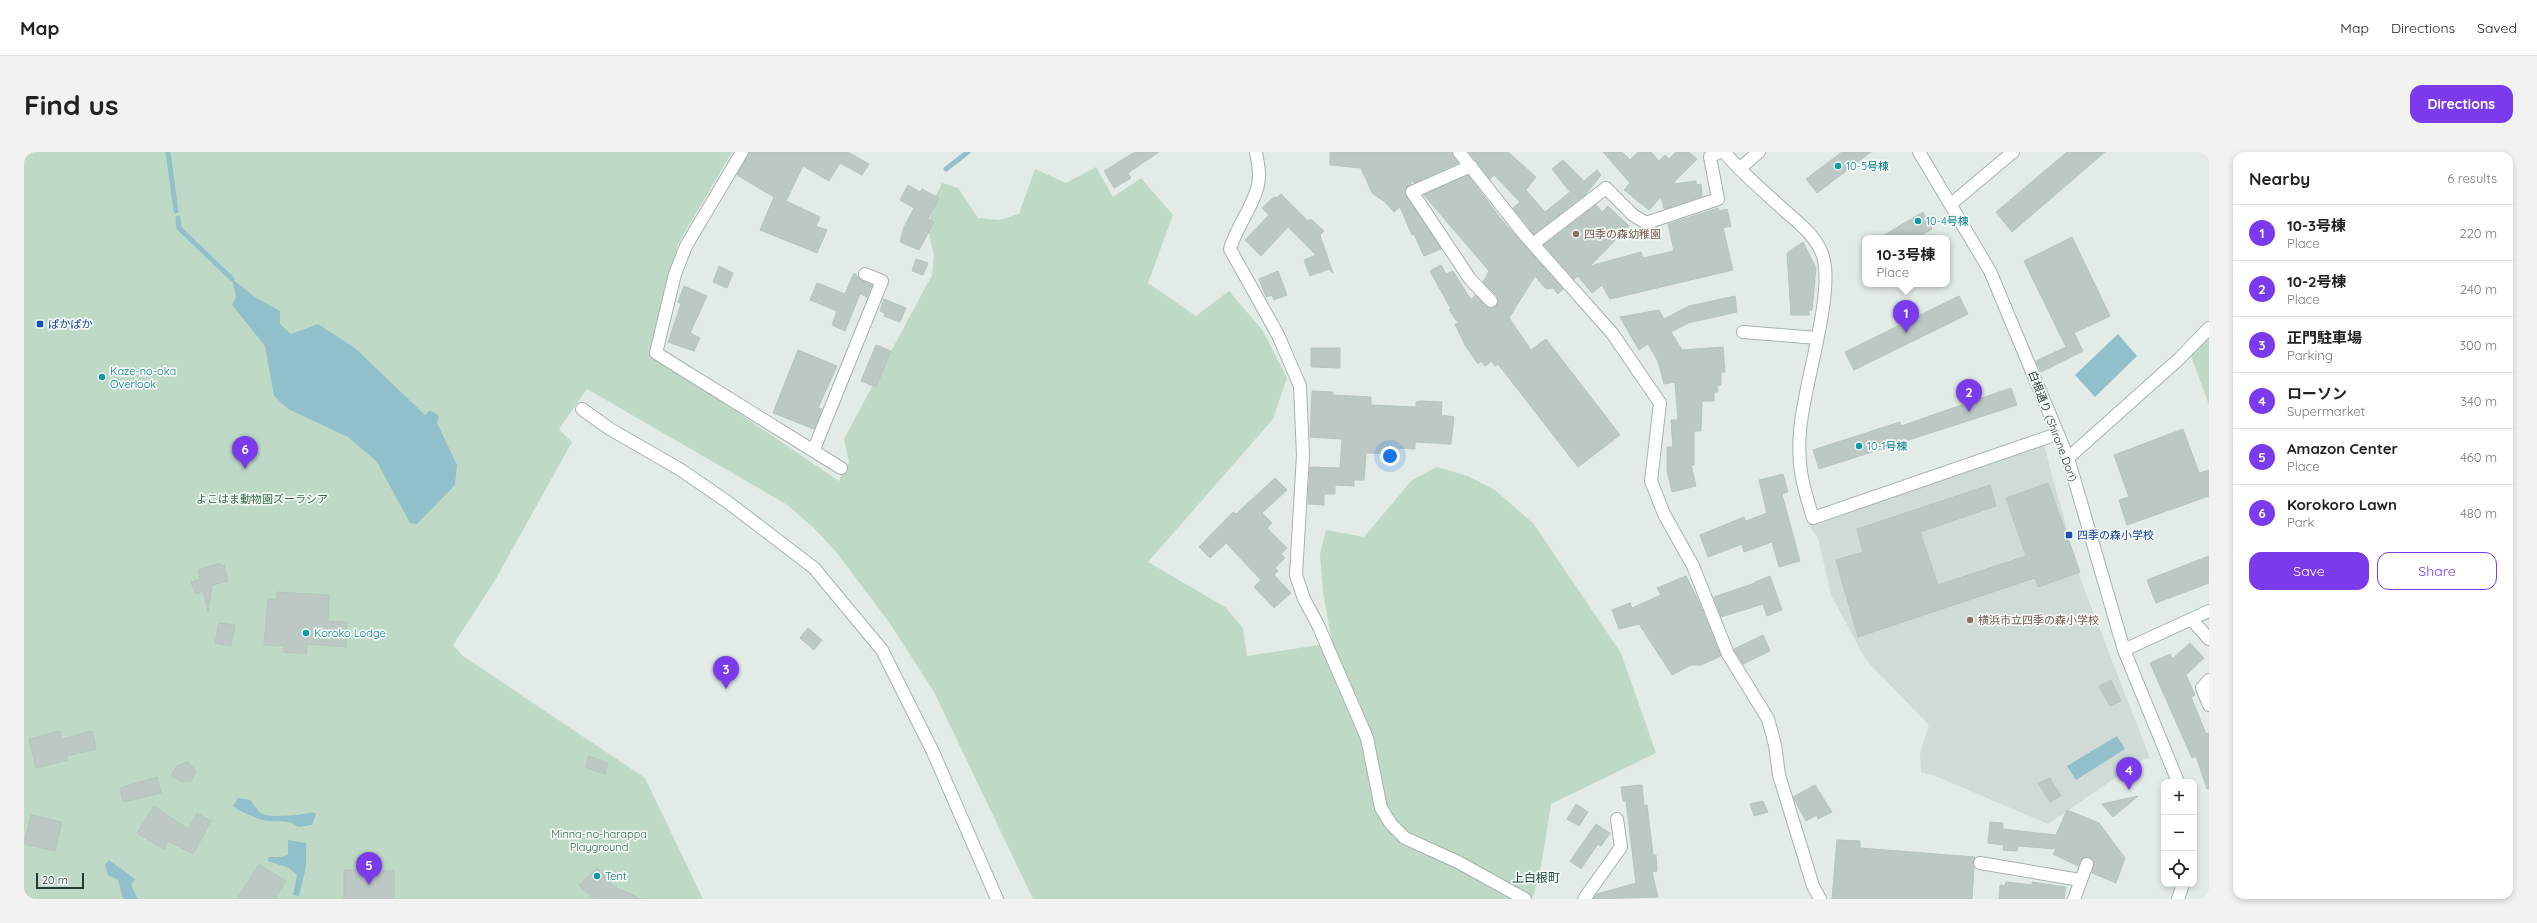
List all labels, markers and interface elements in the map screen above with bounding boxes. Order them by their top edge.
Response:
text: Map [20,16,59,40]
text: Map [2340,19,2369,37]
text: Directions [2391,19,2455,37]
text: Saved [2477,19,2517,37]
button: Directions [2410,85,2513,123]
text: Find us [24,87,118,122]
place label: 10-5号棟 [1846,159,1889,173]
marker: 10-5号棟 [1833,161,1843,171]
text: Nearby [2249,168,2310,189]
text: 6 results [2447,170,2497,186]
place label: 10-4号棟 [1926,214,1969,228]
marker: 10-4号棟 [1913,216,1923,226]
text: 10-3号棟 [2287,216,2346,235]
text: 1 [2259,225,2265,241]
text: 220 m [2459,225,2497,241]
place label: 四季の森幼稚園 [1584,227,1661,241]
marker: 四季の森幼稚園 [1571,229,1581,239]
popup [1862,235,1950,287]
text: Place [2287,235,2320,251]
text: 10-3号棟 [1876,245,1936,264]
text: Place [1876,264,1909,280]
text: 10-2号棟 [2287,272,2347,291]
text: 2 [2258,281,2266,297]
text: 240 m [2460,281,2497,297]
text: Place [2287,291,2320,307]
pin: 1 [1893,300,1919,333]
place label: ぱかぱか [48,317,92,331]
marker: ぱかぱか [35,319,45,329]
text: 正門駐車場 [2287,328,2362,347]
text: 3 [2259,337,2265,353]
text: 300 m [2459,337,2497,353]
text: Parking [2287,347,2333,363]
place label: Kaze-no-oka Overlook [110,364,176,391]
street label: 白根通り (Shirane Dori) [2025,369,2081,483]
marker: Kaze-no-oka Overlook [97,372,107,382]
pin: 2 [1956,379,1982,412]
text: ローソン [2287,384,2347,403]
text: 4 [2258,393,2266,409]
text: 340 m [2460,393,2497,409]
text: Supermarket [2287,403,2365,419]
pin: 6 [232,436,258,469]
place label: 10-1号棟 [1867,439,1907,453]
text: Amazon Center [2287,439,2398,458]
marker: 10-1号棟 [1854,441,1864,451]
your location [1380,446,1400,466]
text: 5 [2258,449,2266,465]
text: 460 m [2460,449,2497,465]
text: Place [2287,458,2320,474]
park label: よこはま動物園ズーラシア [196,492,328,506]
text: Korokoro Lawn [2287,495,2397,514]
text: 6 [2258,505,2266,521]
text: 480 m [2460,505,2497,521]
text: Park [2287,514,2315,530]
place label: 四季の森小学校 [2077,528,2154,542]
marker: 四季の森小学校 [2064,530,2074,540]
button: Save [2249,552,2369,590]
button: Share [2377,552,2497,590]
place label: 横浜市立四季の森小学校 [1978,613,2099,627]
marker: 横浜市立四季の森小学校 [1965,615,1975,625]
place label: Koroko Lodge [314,626,386,640]
marker: Koroko Lodge [301,628,311,638]
pin: 3 [713,656,739,689]
pin: 4 [2116,757,2142,790]
map controls [2161,779,2197,887]
button: + [2161,779,2197,815]
button: − [2161,815,2197,851]
park label: Minna-no-harappa Playground [551,827,647,854]
button: locate [2161,851,2197,887]
pin: 5 [356,852,382,885]
place label: Tent [605,869,627,883]
district label: 上白根町 [1512,870,1560,885]
scale bar [36,871,84,890]
marker: Tent [592,871,602,881]
text: 20 m [42,873,68,887]

